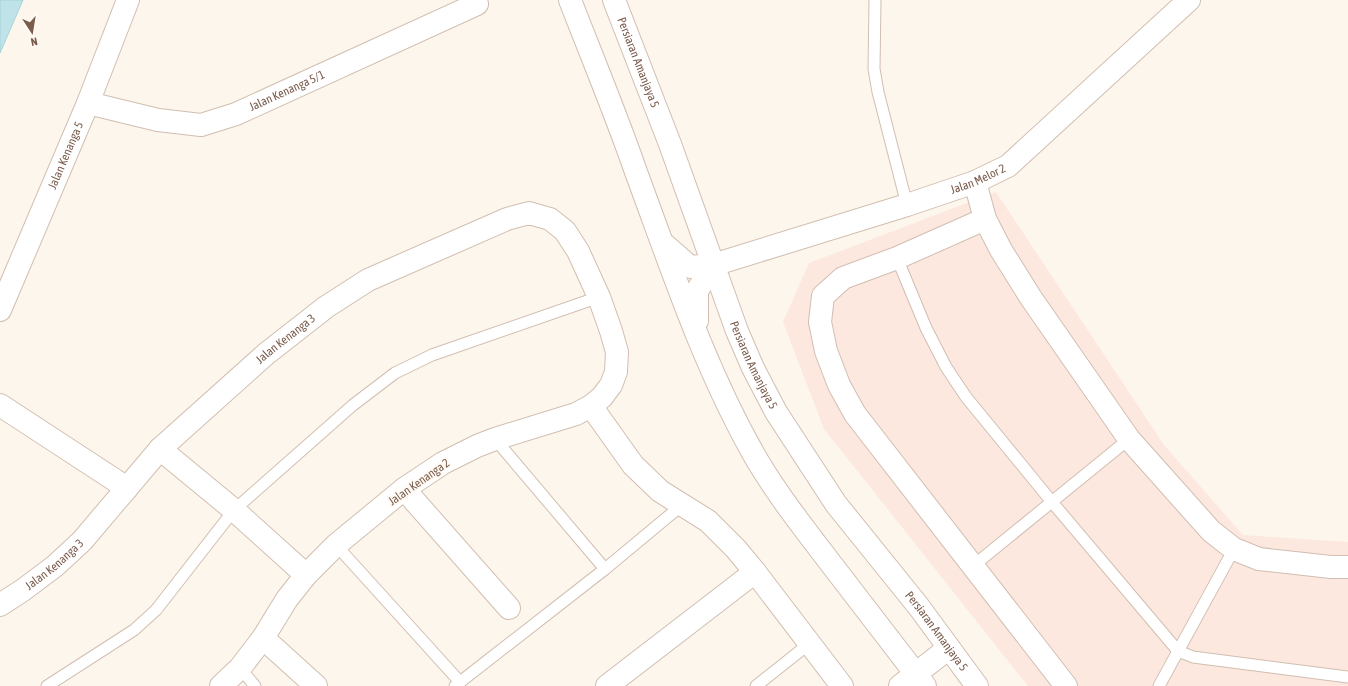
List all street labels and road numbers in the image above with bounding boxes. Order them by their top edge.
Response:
street label: Persiaran Amanjaya 5 [614,15,662,110]
street label: Jalan Kenanga 5/1 [247,67,327,114]
street label: Jalan Kenanga 5 [45,120,86,191]
street label: Jalan Melor 2 [948,161,1008,197]
street label: Jalan Kenanga 3 [253,311,318,367]
street label: Persiaran Amanjaya 5 [727,319,780,412]
street label: Jalan Kenanga 2 [386,456,452,508]
street label: Jalan Kenanga 3 [22,536,87,593]
street label: Persiaran Amanjaya 5 [902,588,971,674]

